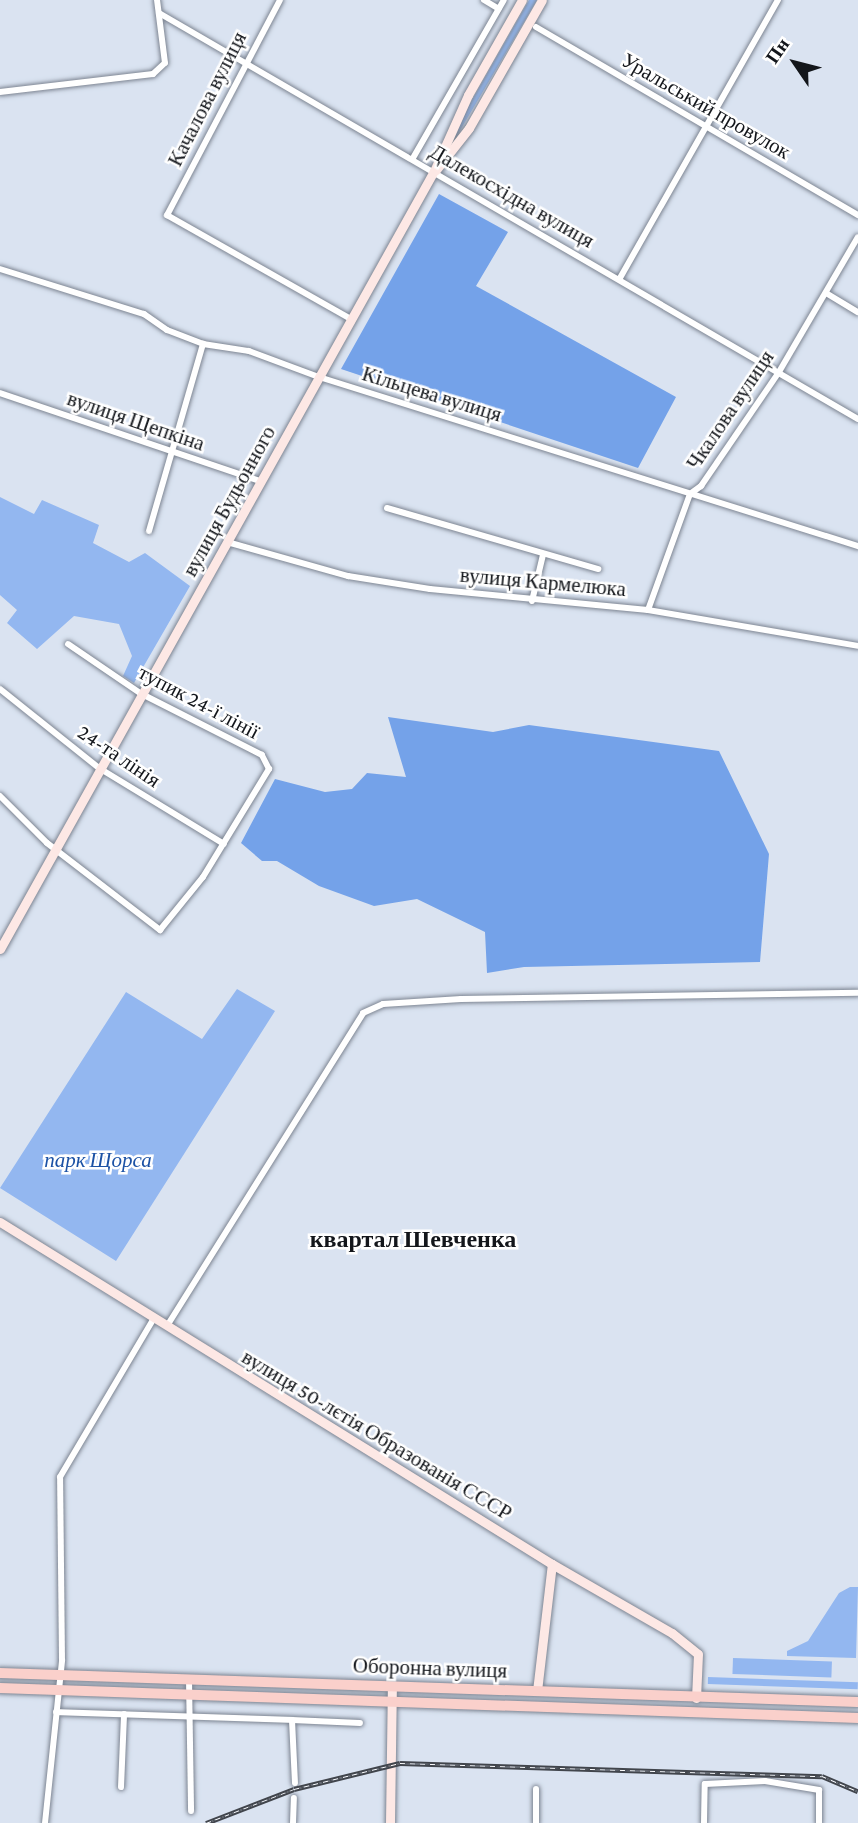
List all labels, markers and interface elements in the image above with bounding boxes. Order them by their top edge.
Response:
street label: Качалова вулиця [162,28,252,170]
north arrow [760,28,830,98]
text: Пн [761,34,793,67]
street label: Уральський провулок [617,47,795,165]
street label: Далекосхідна вулиця [425,139,599,253]
street label: Чкалова вулиця [681,346,779,474]
street label: Кільцева вулиця [359,361,505,427]
street label: вулиця Щепкіна [64,386,208,456]
street label: вулиця Будьонного [177,421,281,581]
street label: вулиця Кармелюка [459,562,627,602]
street label: тупик 24-ї лінії [134,660,264,744]
street label: 24-та лінія [73,719,165,793]
park label: парк Щорса [44,1147,152,1173]
district label: квартал Шевченка [310,1225,516,1253]
street label: вулиця 50-лєтія Образованія СССР [237,1344,517,1526]
street label: Оборонна вулиця [352,1653,508,1683]

